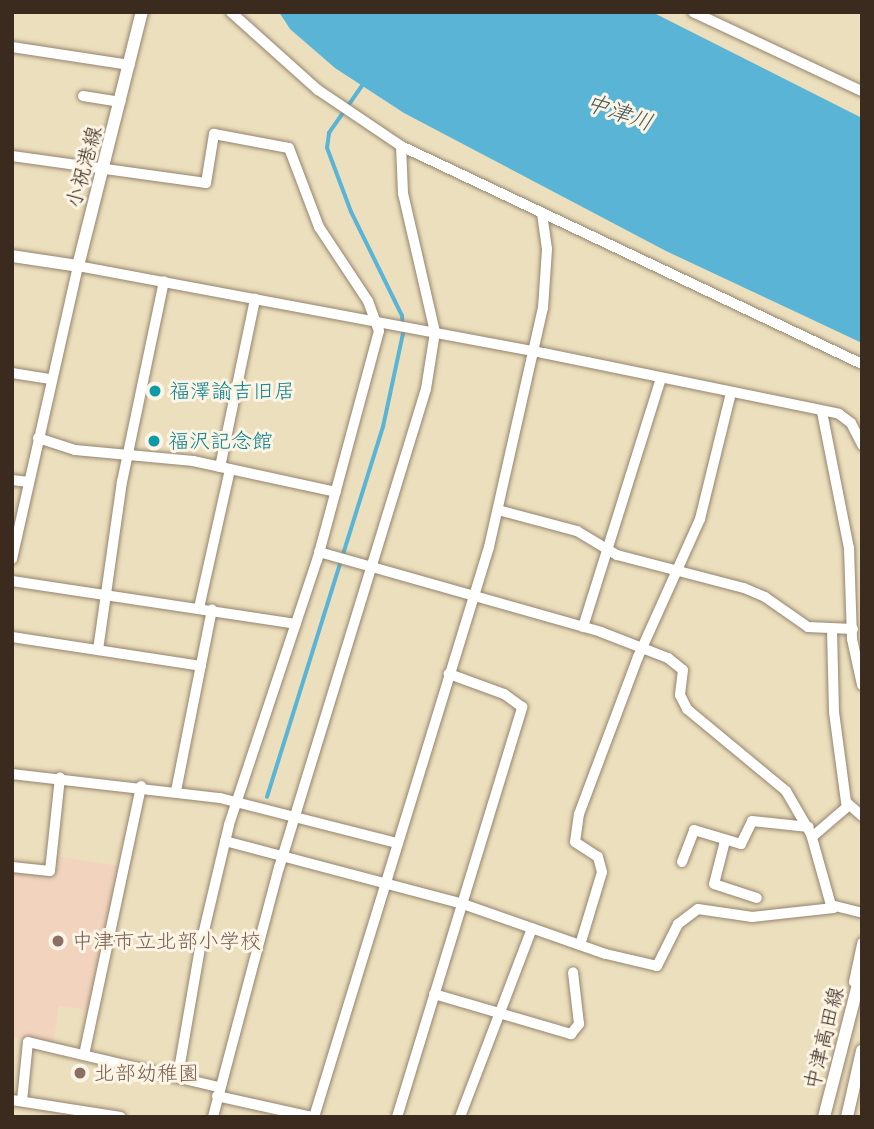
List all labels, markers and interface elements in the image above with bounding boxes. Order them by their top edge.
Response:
water label: 中津川 [582,89,656,137]
street label: 小祝港線 [61,123,107,211]
place label: 福澤諭吉旧居 [169,378,295,404]
marker: 福澤諭吉旧居 [147,383,163,399]
place label: 福沢記念館 [168,428,273,454]
marker: 福沢記念館 [146,433,162,449]
place label: 中津市立北部小学校 [72,928,261,954]
marker: 中津市立北部小学校 [50,933,66,949]
street label: 中津高田線 [799,984,849,1092]
place label: 北部幼稚園 [94,1060,199,1086]
marker: 北部幼稚園 [72,1065,88,1081]

